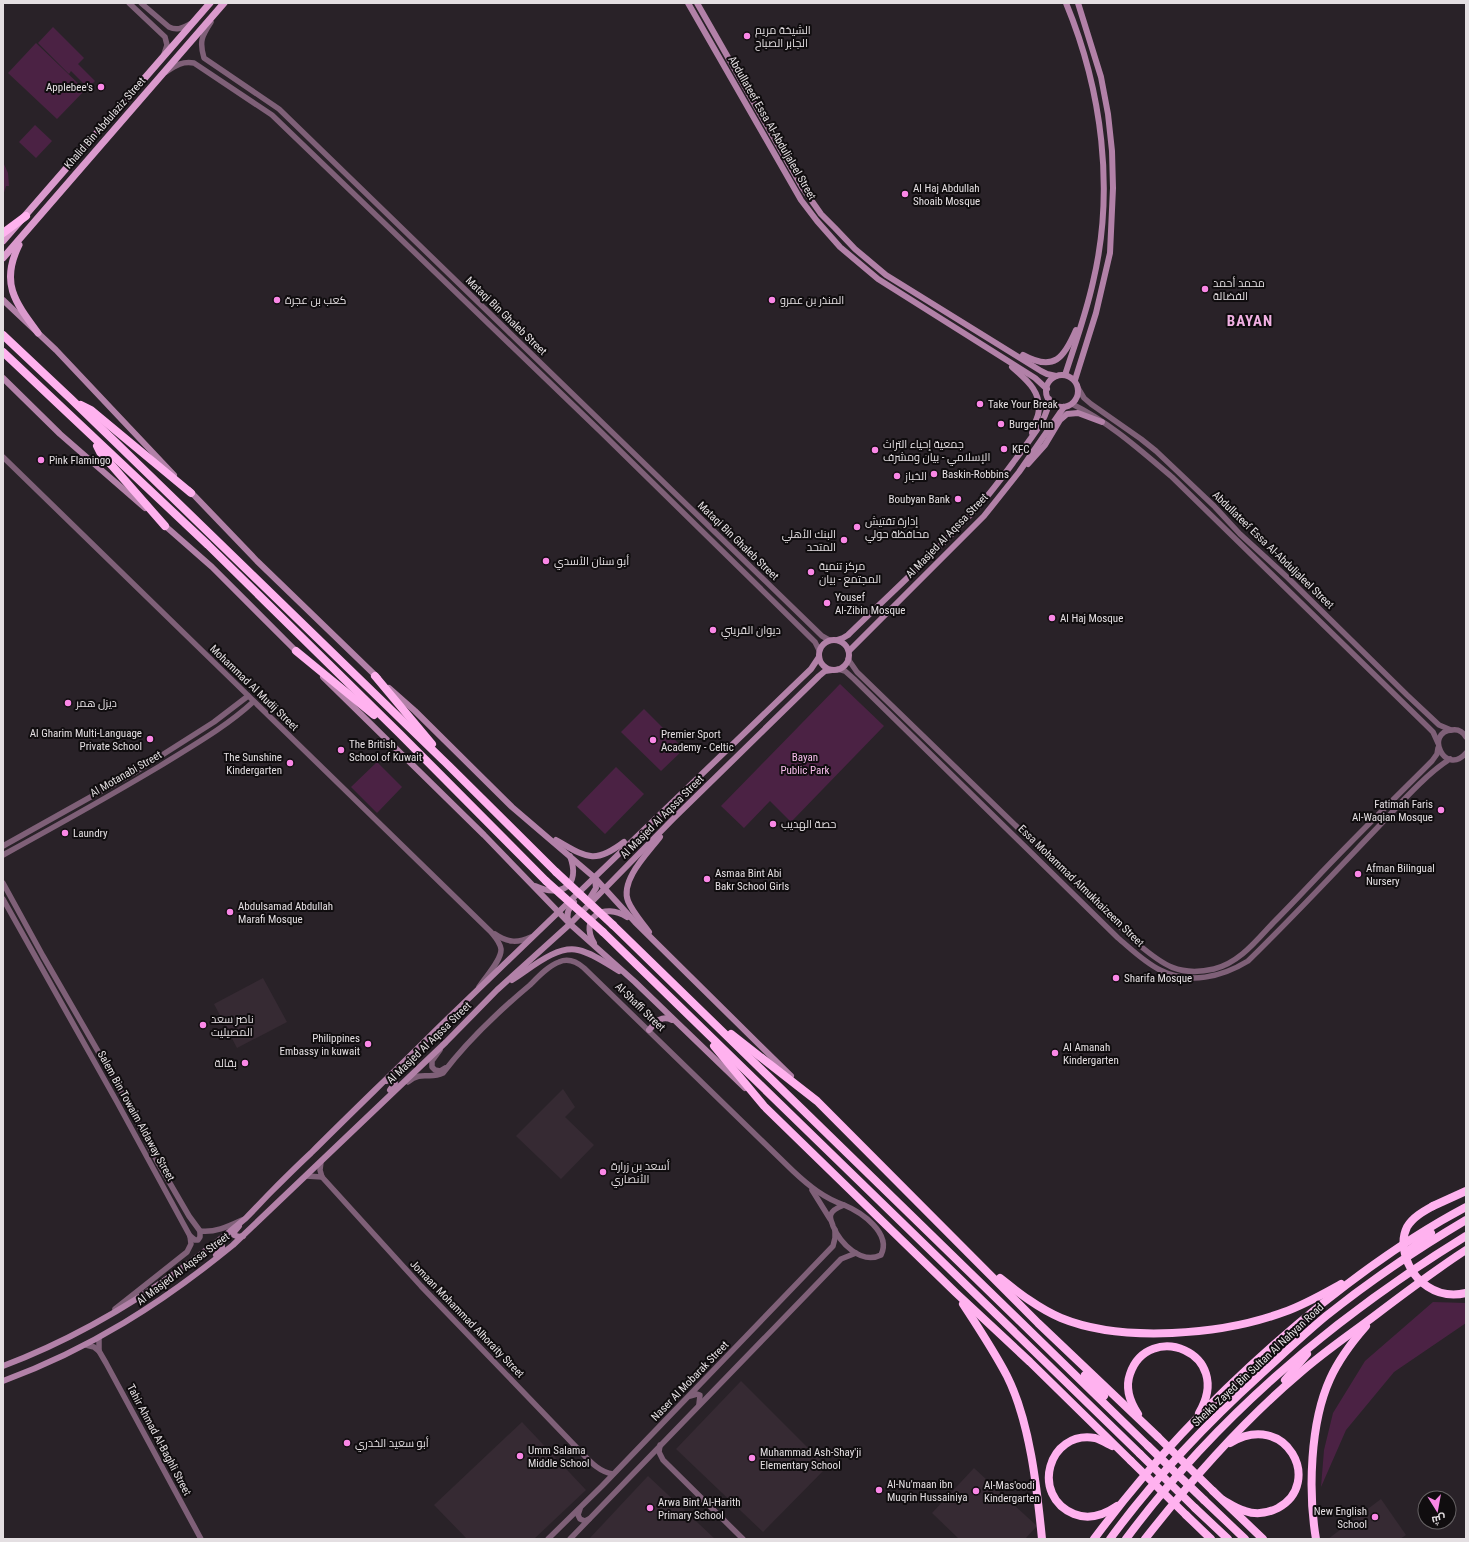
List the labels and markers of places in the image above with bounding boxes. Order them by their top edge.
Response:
place label: الشيخة مريم الجابر الصباح [755,24,811,51]
marker: الشيخة مريم الجابر الصباح [742,31,752,41]
place label: Applebee's [46,81,93,94]
marker: Applebee's [96,82,106,92]
place label: Al Haj Abdullah Shoaib Mosque [913,182,980,208]
marker: Al Haj Abdullah Shoaib Mosque [900,189,910,199]
place label: محمد أحمد الفضالة [1213,276,1265,303]
marker: محمد أحمد الفضالة [1200,284,1210,294]
place label: كعب بن عجرة [285,294,347,307]
place label: المنذر بن عمرو [780,294,844,307]
marker: كعب بن عجرة [272,295,282,305]
marker: المنذر بن عمرو [767,295,777,305]
place label: Take Your Break [988,398,1058,411]
marker: Take Your Break [975,399,985,409]
place label: Burger Inn [1009,418,1053,431]
marker: Burger Inn [996,419,1006,429]
place label: جمعية إحياء التراث الإسلامي - بيان ومشرف [883,438,990,466]
place label: KFC [1012,443,1030,456]
marker: KFC [999,444,1009,454]
marker: جمعية إحياء التراث الإسلامي - بيان ومشرف [870,445,880,455]
place label: Pink Flamingo [49,454,111,467]
marker: Pink Flamingo [36,455,46,465]
place label: Baskin-Robbins [942,468,1009,481]
marker: Baskin-Robbins [929,469,939,479]
place label: الخباز [904,470,927,483]
marker: الخباز [892,471,902,481]
place label: Boubyan Bank [889,493,950,506]
marker: Boubyan Bank [953,494,963,504]
place label: إدارة تفتيش محافظة حولي [865,515,929,543]
marker: إدارة تفتيش محافظة حولي [852,522,862,532]
place label: البنك الأهلي المتحد [782,528,836,554]
marker: البنك الأهلي المتحد [839,535,849,545]
place label: أبو سنان الأسدي [554,554,629,570]
marker: أبو سنان الأسدي [541,556,551,566]
place label: مركز تنمية المجتمع - بيان [819,560,881,587]
marker: مركز تنمية المجتمع - بيان [806,567,816,577]
place label: Yousef Al-Zibin Mosque [835,591,906,617]
marker: Yousef Al-Zibin Mosque [822,598,832,608]
place label: Al Haj Mosque [1060,612,1123,625]
marker: Al Haj Mosque [1047,613,1057,623]
place label: ديوان القريني [721,624,781,639]
marker: ديوان القريني [708,625,718,635]
place label: ديزل همر [75,697,117,710]
marker: ديزل همر [63,698,73,708]
place label: Al Gharim Multi-Language Private School [30,727,142,753]
place label: Premier Sport Academy - Celtic [661,728,734,754]
marker: Al Gharim Multi-Language Private School [145,734,155,744]
marker: Premier Sport Academy - Celtic [648,735,658,745]
place label: The British School of Kuwait [349,738,422,764]
marker: The British School of Kuwait [336,745,346,755]
place label: The Sunshine Kindergarten [224,751,282,777]
marker: The Sunshine Kindergarten [285,758,295,768]
place label: Fatimah Faris Al-Waqian Mosque [1352,798,1433,824]
marker: Fatimah Faris Al-Waqian Mosque [1436,805,1446,815]
place label: حصة الهديب [781,818,836,831]
marker: حصة الهديب [768,819,778,829]
place label: Laundry [73,827,108,840]
marker: Laundry [60,828,70,838]
place label: Afman Bilingual Nursery [1366,862,1435,888]
place label: Asmaa Bint Abi Bakr School Girls [715,867,789,893]
marker: Afman Bilingual Nursery [1353,869,1363,879]
marker: Asmaa Bint Abi Bakr School Girls [702,874,712,884]
place label: Abdulsamad Abdullah Marafi Mosque [238,900,333,926]
marker: Abdulsamad Abdullah Marafi Mosque [225,907,235,917]
place label: Sharifa Mosque [1124,972,1192,985]
marker: Sharifa Mosque [1111,973,1121,983]
place label: ناصر سعد المصيليت [211,1013,254,1039]
marker: ناصر سعد المصيليت [198,1020,208,1030]
place label: Philippines Embassy in kuwait [280,1032,360,1058]
marker: Philippines Embassy in kuwait [363,1039,373,1049]
place label: Al Amanah Kindergarten [1063,1041,1119,1067]
marker: Al Amanah Kindergarten [1050,1048,1060,1058]
place label: بقالة [214,1057,237,1070]
marker: بقالة [240,1058,250,1068]
place label: أسعد بن زرارة الأنصاري [611,1159,670,1188]
marker: أسعد بن زرارة الأنصاري [598,1167,608,1177]
place label: أبو سعيد الخدري [355,1436,429,1452]
marker: أبو سعيد الخدري [342,1438,352,1448]
place label: Umm Salama Middle School [528,1444,590,1470]
place label: Muhammad Ash-Shay'ji Elementary School [760,1446,861,1472]
marker: Umm Salama Middle School [515,1451,525,1461]
marker: Muhammad Ash-Shay'ji Elementary School [747,1453,757,1463]
place label: Al-Nu'maan ibn Muqrin Hussainiya [887,1478,967,1504]
place label: Al-Mas'oodi Kindergarten [984,1479,1040,1505]
marker: Al-Nu'maan ibn Muqrin Hussainiya [874,1485,884,1495]
marker: Al-Mas'oodi Kindergarten [971,1486,981,1496]
place label: Arwa Bint Al-Harith Primary School [658,1496,741,1522]
marker: Arwa Bint Al-Harith Primary School [645,1503,655,1513]
place label: New English School [1314,1505,1367,1531]
marker: New English School [1370,1512,1380,1522]

